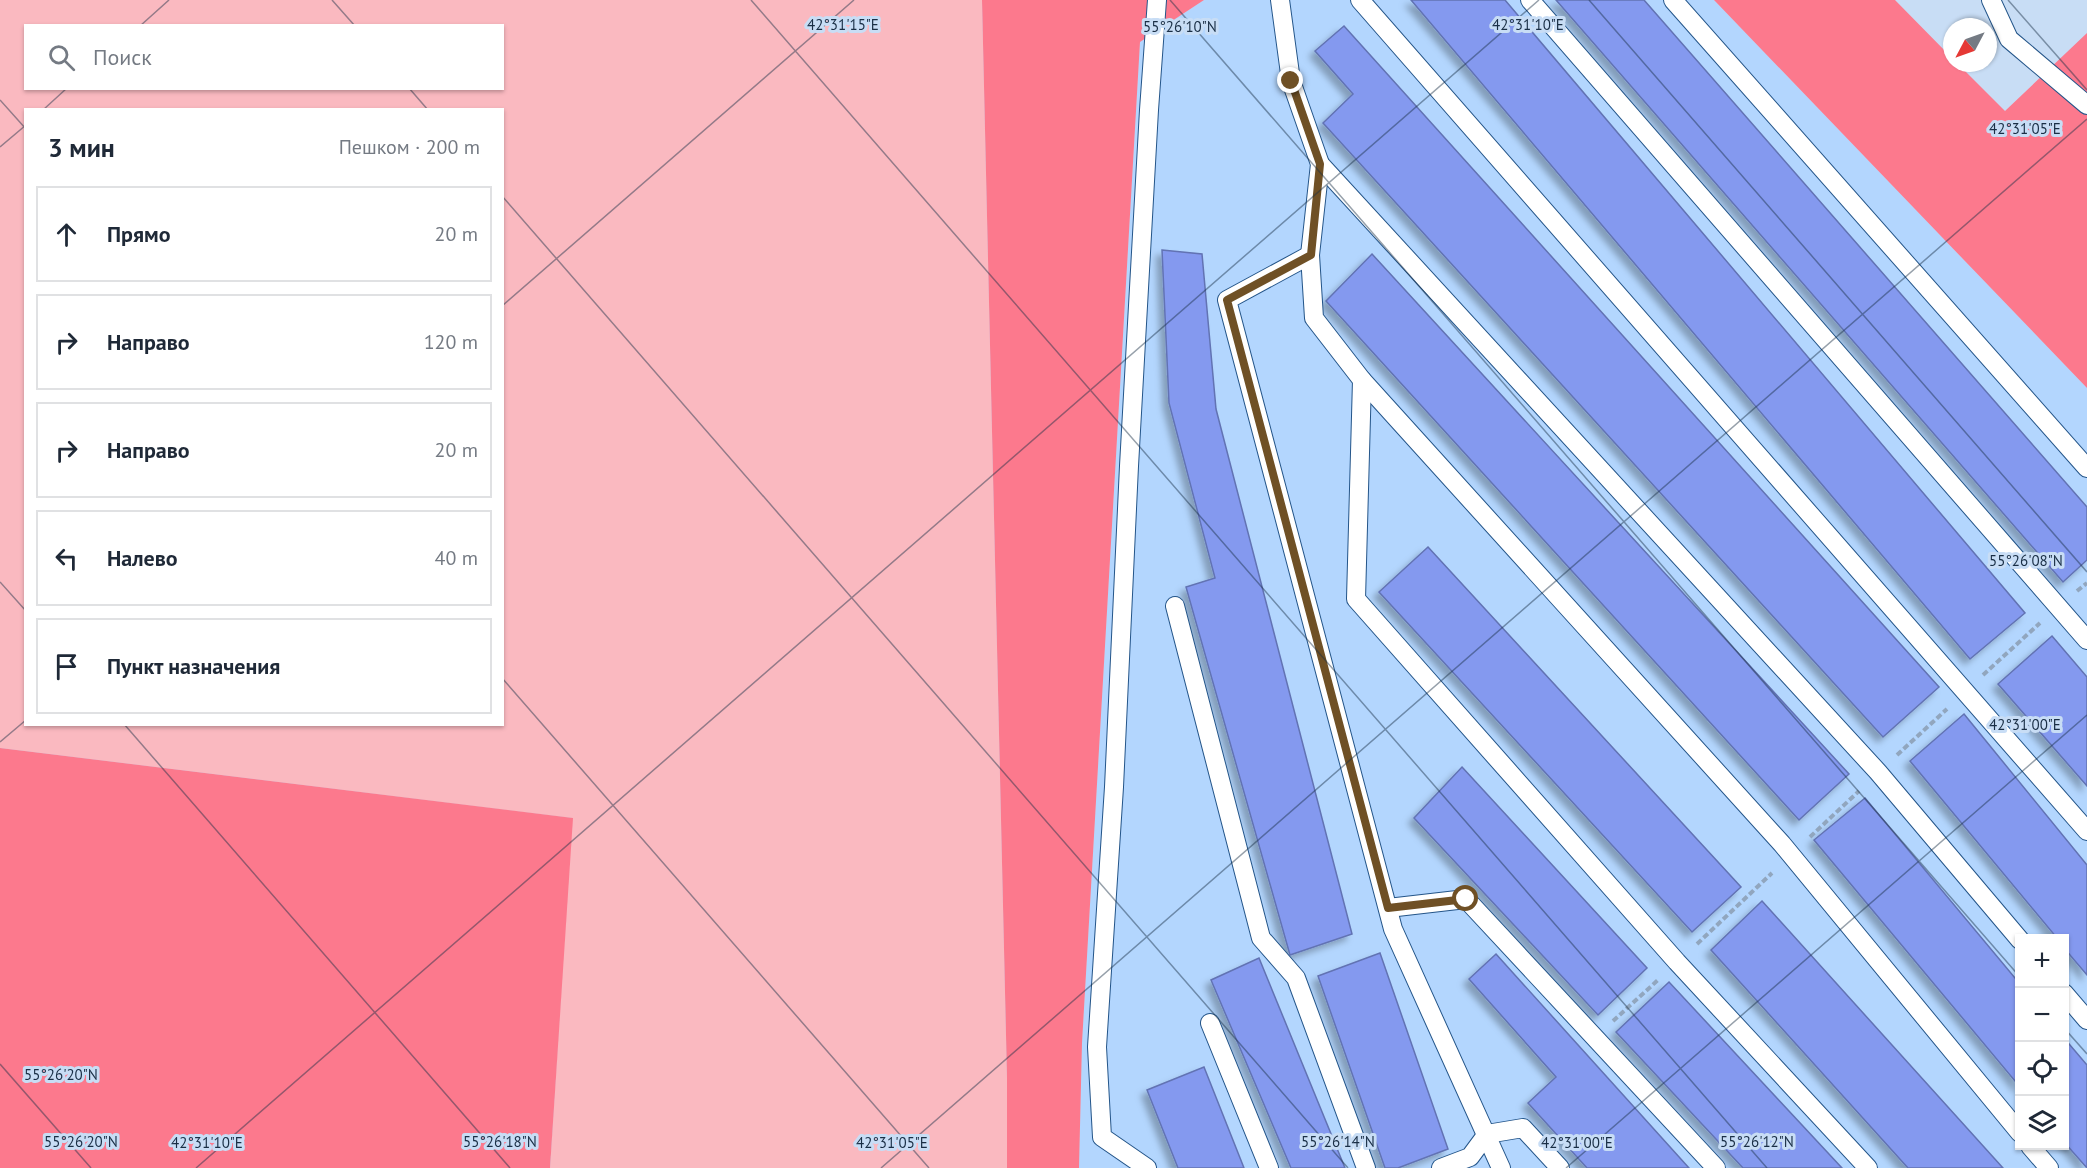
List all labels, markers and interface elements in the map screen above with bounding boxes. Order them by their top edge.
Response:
text: 42°31'15"E [807,15,879,34]
text: 42°31'10"E [1492,15,1564,34]
text: 55°26'10"N [1143,17,1217,36]
north arrow [1943,18,1997,72]
search box [24,24,504,90]
icon: search [45,41,78,74]
text: Поиск [93,43,152,71]
route end [1277,67,1303,93]
text: 42°31'05"E [1989,119,2061,138]
text: 3 мин [48,131,115,164]
text: Пешком · 200 m [339,134,480,160]
icon: ahead [50,218,83,251]
text: Прямо [107,220,170,248]
text: 20 m [435,221,478,247]
icon: right [50,326,83,359]
text: Направо [107,328,190,356]
text: 120 m [424,329,478,355]
icon: right [50,434,83,467]
text: Направо [107,436,190,464]
text: 20 m [435,437,478,463]
icon: left [50,542,83,575]
text: Налево [107,544,178,572]
text: 40 m [435,545,478,571]
text: 55°26'08"N [1989,551,2063,570]
icon: arrive [50,650,83,683]
text: Пункт назначения [107,652,280,680]
text: 42°31'00"E [1989,715,2061,734]
route start [1452,885,1478,911]
map controls [2015,934,2069,1150]
button: + [2015,934,2069,988]
button: − [2015,988,2069,1042]
button: locate [2015,1042,2069,1096]
text: 55°26'20"N [24,1065,98,1084]
button: layers [2015,1096,2069,1150]
text: 55°26'20"N [44,1132,118,1151]
text: 55°26'18"N [463,1132,537,1151]
text: 55°26'14"N [1301,1132,1375,1151]
text: 55°26'12"N [1720,1132,1794,1151]
text: 42°31'10"E [171,1133,243,1152]
text: 42°31'05"E [856,1133,928,1152]
text: 42°31'00"E [1541,1133,1613,1152]

